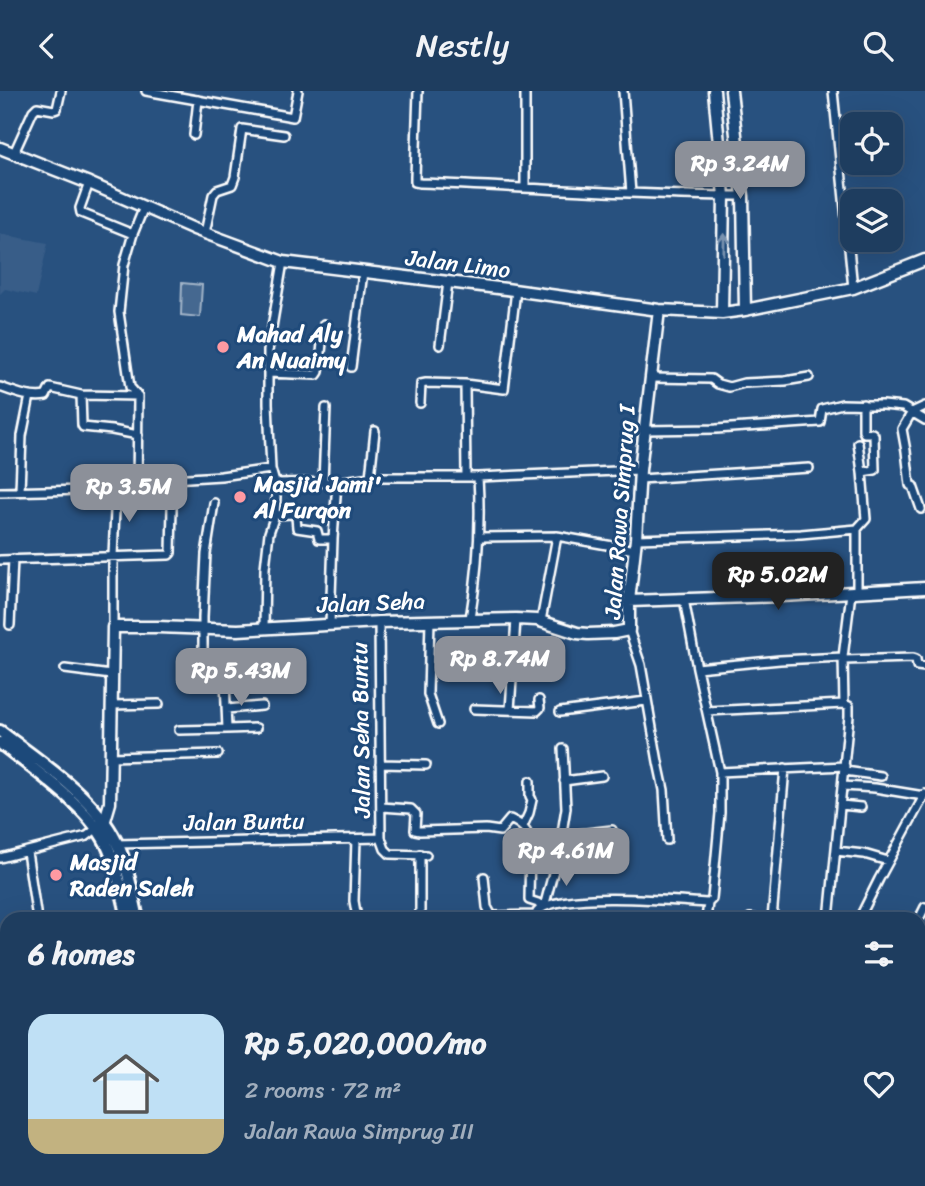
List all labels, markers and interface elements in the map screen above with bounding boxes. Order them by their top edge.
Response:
text: Nestly [416,17,509,74]
icon: back [28,27,66,65]
icon: search [859,27,897,65]
map controls [840,112,903,252]
button: locate [840,112,903,175]
pin: Rp 3.24M [668,141,812,201]
text: Rp 3.24M [691,143,789,184]
button: layers [840,189,903,252]
one-way arrow [717,233,730,256]
street label: Jalan Limo [402,237,513,291]
place label: Mahad Aly An Nuaimy [236,314,347,381]
marker: Mahad Aly An Nuaimy [215,339,231,355]
street label: Jalan Rawa Simprug I [592,402,648,621]
place label: Masjid Jami' Al Furqon [253,464,382,531]
pin: Rp 3.5M [64,465,194,524]
text: Rp 3.5M [86,466,172,507]
marker: Masjid Jami' Al Furqon [232,489,248,505]
pin: Rp 5.02M [706,553,850,612]
text: Rp 5.02M [728,554,828,595]
street label: Jalan Seha [315,581,426,625]
pin: Rp 8.74M [428,637,572,696]
text: Rp 8.74M [450,638,550,679]
street label: Jalan Seha Buntu [339,642,383,819]
pin: Rp 5.43M [169,649,313,708]
text: Rp 5.43M [192,650,290,691]
street label: Jalan Buntu [182,800,305,844]
pin: Rp 4.61M [494,829,638,888]
text: Rp 4.61M [518,830,614,871]
place label: Masjid Raden Saleh [69,842,194,909]
marker: Masjid Raden Saleh [48,867,64,883]
text: 6 homes [28,927,135,981]
icon: filters [860,935,898,973]
text: Rp 5,020,000/mo [245,1016,487,1070]
icon: home [84,1042,168,1126]
icon: heart [860,1065,898,1103]
text: 2 rooms · 72 m² [245,1070,401,1111]
text: Jalan Rawa Simprug III [245,1111,474,1152]

